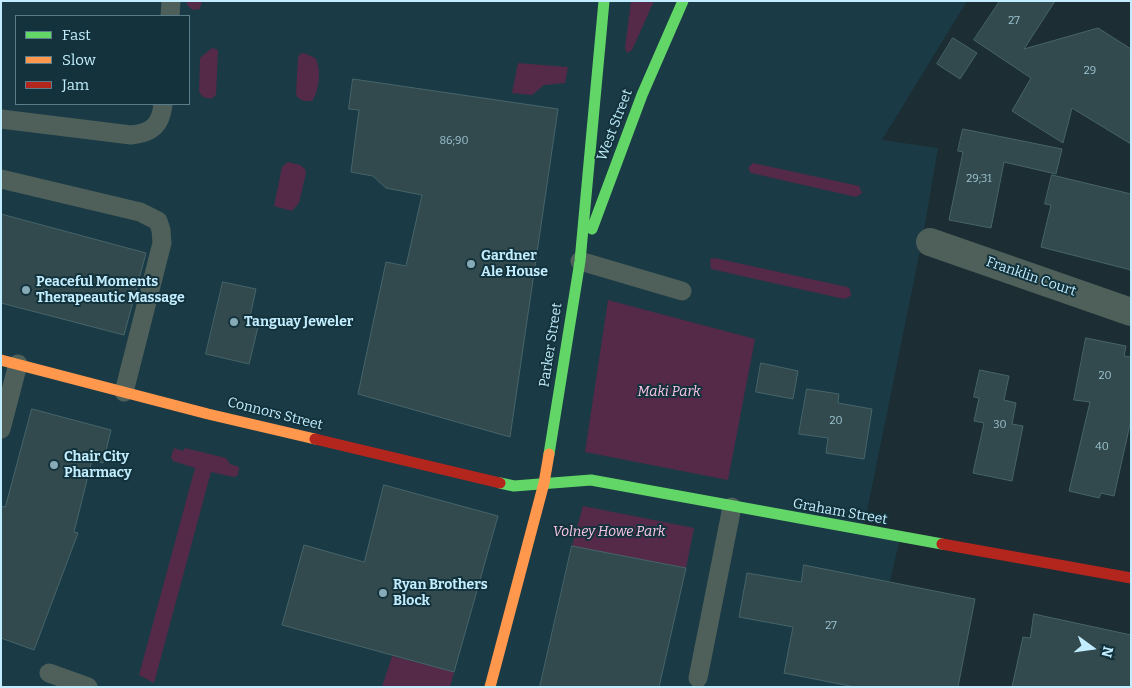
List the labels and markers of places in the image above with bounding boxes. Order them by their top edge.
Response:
place label: Gardner Ale House [481,248,548,280]
marker: Gardner Ale House [465,258,477,270]
place label: Peaceful Moments Therapeautic Massage [36,274,185,306]
marker: Peaceful Moments Therapeautic Massage [20,284,32,296]
place label: Tanguay Jeweler [244,314,353,330]
marker: Tanguay Jeweler [228,316,240,328]
place label: Chair City Pharmacy [64,449,132,482]
marker: Chair City Pharmacy [48,459,60,471]
place label: Ryan Brothers Block [393,577,488,610]
marker: Ryan Brothers Block [377,587,389,599]

